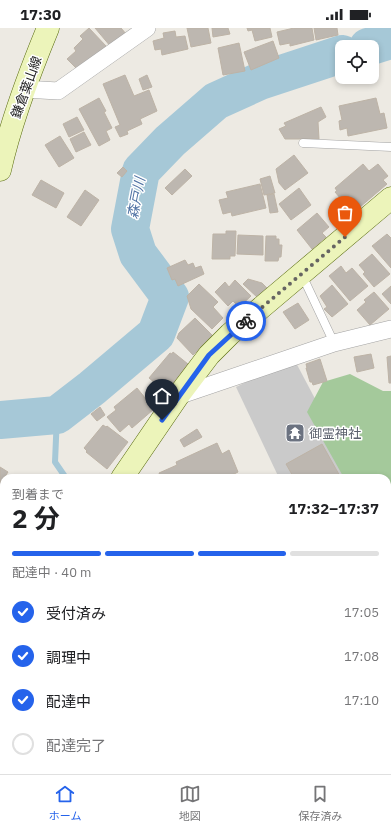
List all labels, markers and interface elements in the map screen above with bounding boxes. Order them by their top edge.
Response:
text: 17:30 [20,5,61,24]
map controls [335,40,379,84]
button: locate [335,40,379,84]
street label: 鎌倉葉山線 [7,54,46,121]
water label: 森戸川 [123,174,149,220]
pin [328,196,362,237]
icon: bag [334,202,356,224]
courier [226,301,266,341]
icon: bike [235,310,257,332]
pin [145,379,179,420]
icon: home [151,385,173,407]
temple icon: 御霊神社 [284,422,306,444]
place label: 御霊神社 [309,425,361,442]
text: 到着まで [12,486,64,503]
text: 17:32–17:37 [288,499,379,518]
text: 2 分 [12,501,60,535]
text: 配達中 · 40 m [12,564,91,581]
icon: check [12,601,34,623]
text: 受付済み [46,604,106,623]
text: 17:05 [344,604,379,621]
icon: check [12,645,34,667]
text: 調理中 [46,648,91,667]
text: 17:08 [344,648,379,665]
icon: check [12,689,34,711]
text: 配達中 [46,692,91,711]
text: 17:10 [344,692,379,709]
text: 配達完了 [46,736,106,755]
tab: ホーム [49,783,81,823]
tab: 地図 [179,783,201,823]
tab: 保存済み [298,783,342,823]

